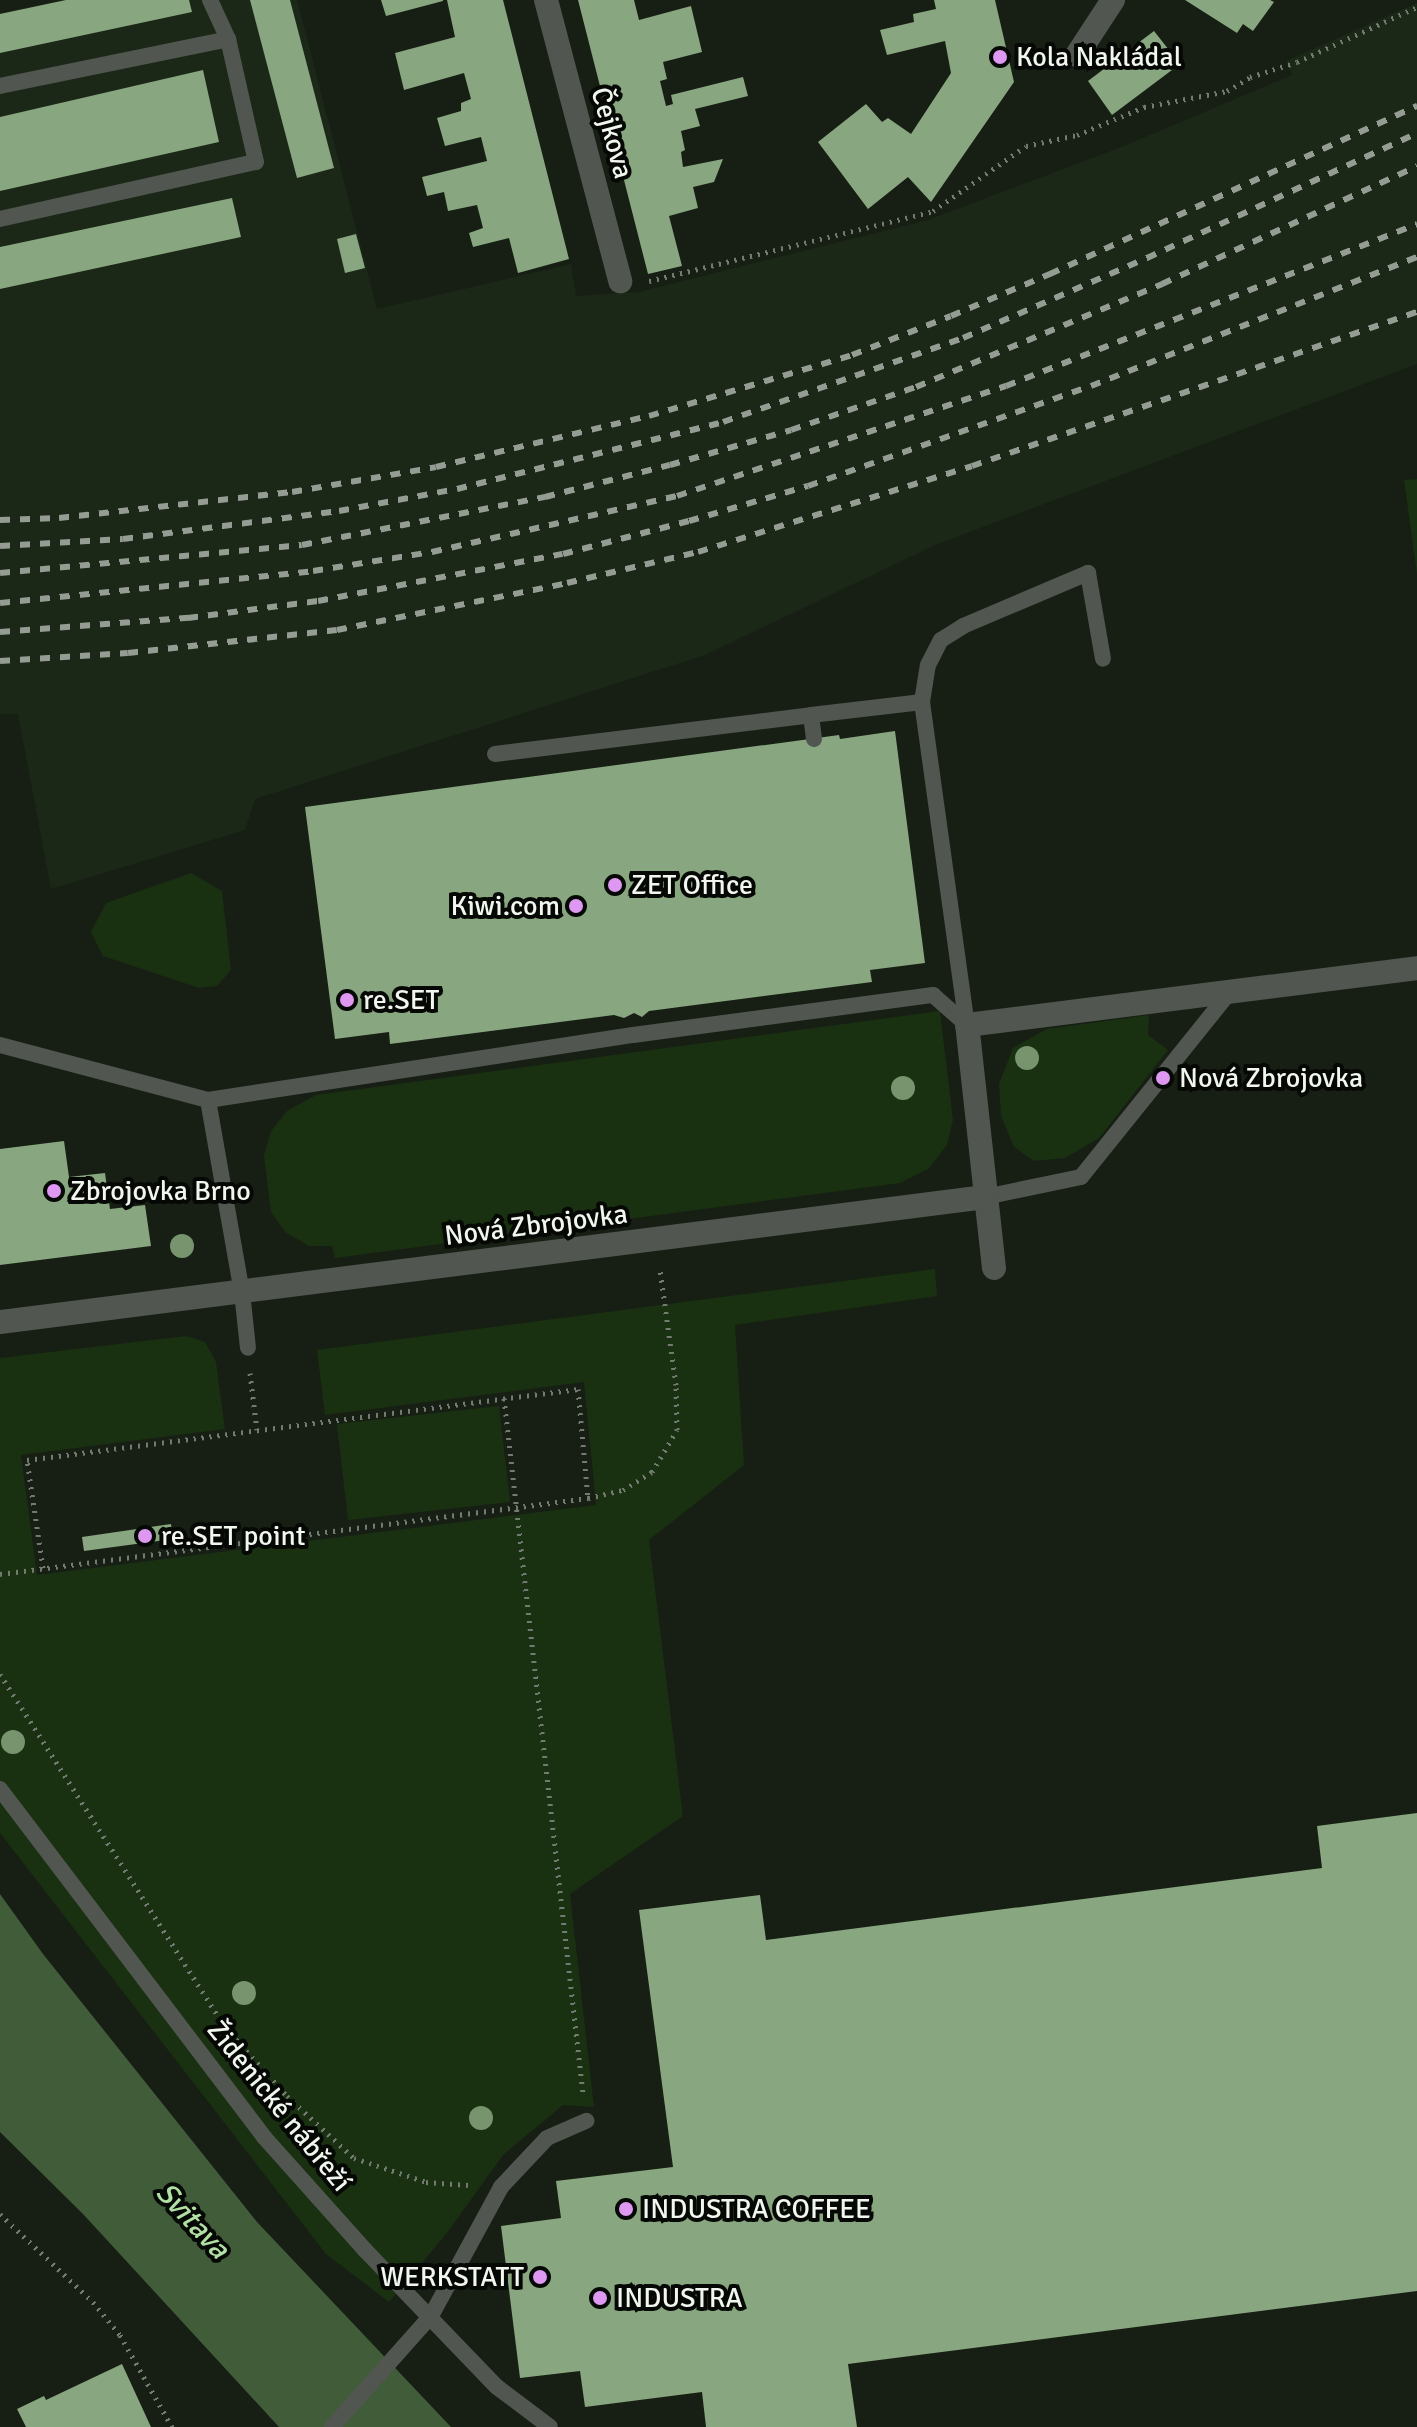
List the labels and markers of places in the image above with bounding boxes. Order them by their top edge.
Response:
place label: Kola Nakládal [1016,40,1182,74]
marker: Kola Nakládal [991,48,1009,66]
place label: ZET Office [631,868,753,902]
marker: ZET Office [606,876,624,894]
place label: Kiwi.com [451,889,560,923]
marker: Kiwi.com [567,897,585,915]
place label: re.SET [363,983,439,1017]
marker: re.SET [338,991,356,1009]
place label: Nová Zbrojovka [1179,1061,1363,1095]
marker: Nová Zbrojovka [1154,1069,1172,1087]
place label: Zbrojovka Brno [70,1174,251,1208]
marker: Zbrojovka Brno [45,1182,63,1200]
place label: re.SET point [161,1519,306,1553]
marker: re.SET point [136,1527,154,1545]
place label: INDUSTRA COFFEE [642,2192,871,2226]
marker: INDUSTRA COFFEE [617,2200,635,2218]
place label: WERKSTATT [380,2260,524,2294]
marker: WERKSTATT [531,2268,549,2286]
place label: INDUSTRA [616,2281,743,2315]
marker: INDUSTRA [591,2289,609,2307]

